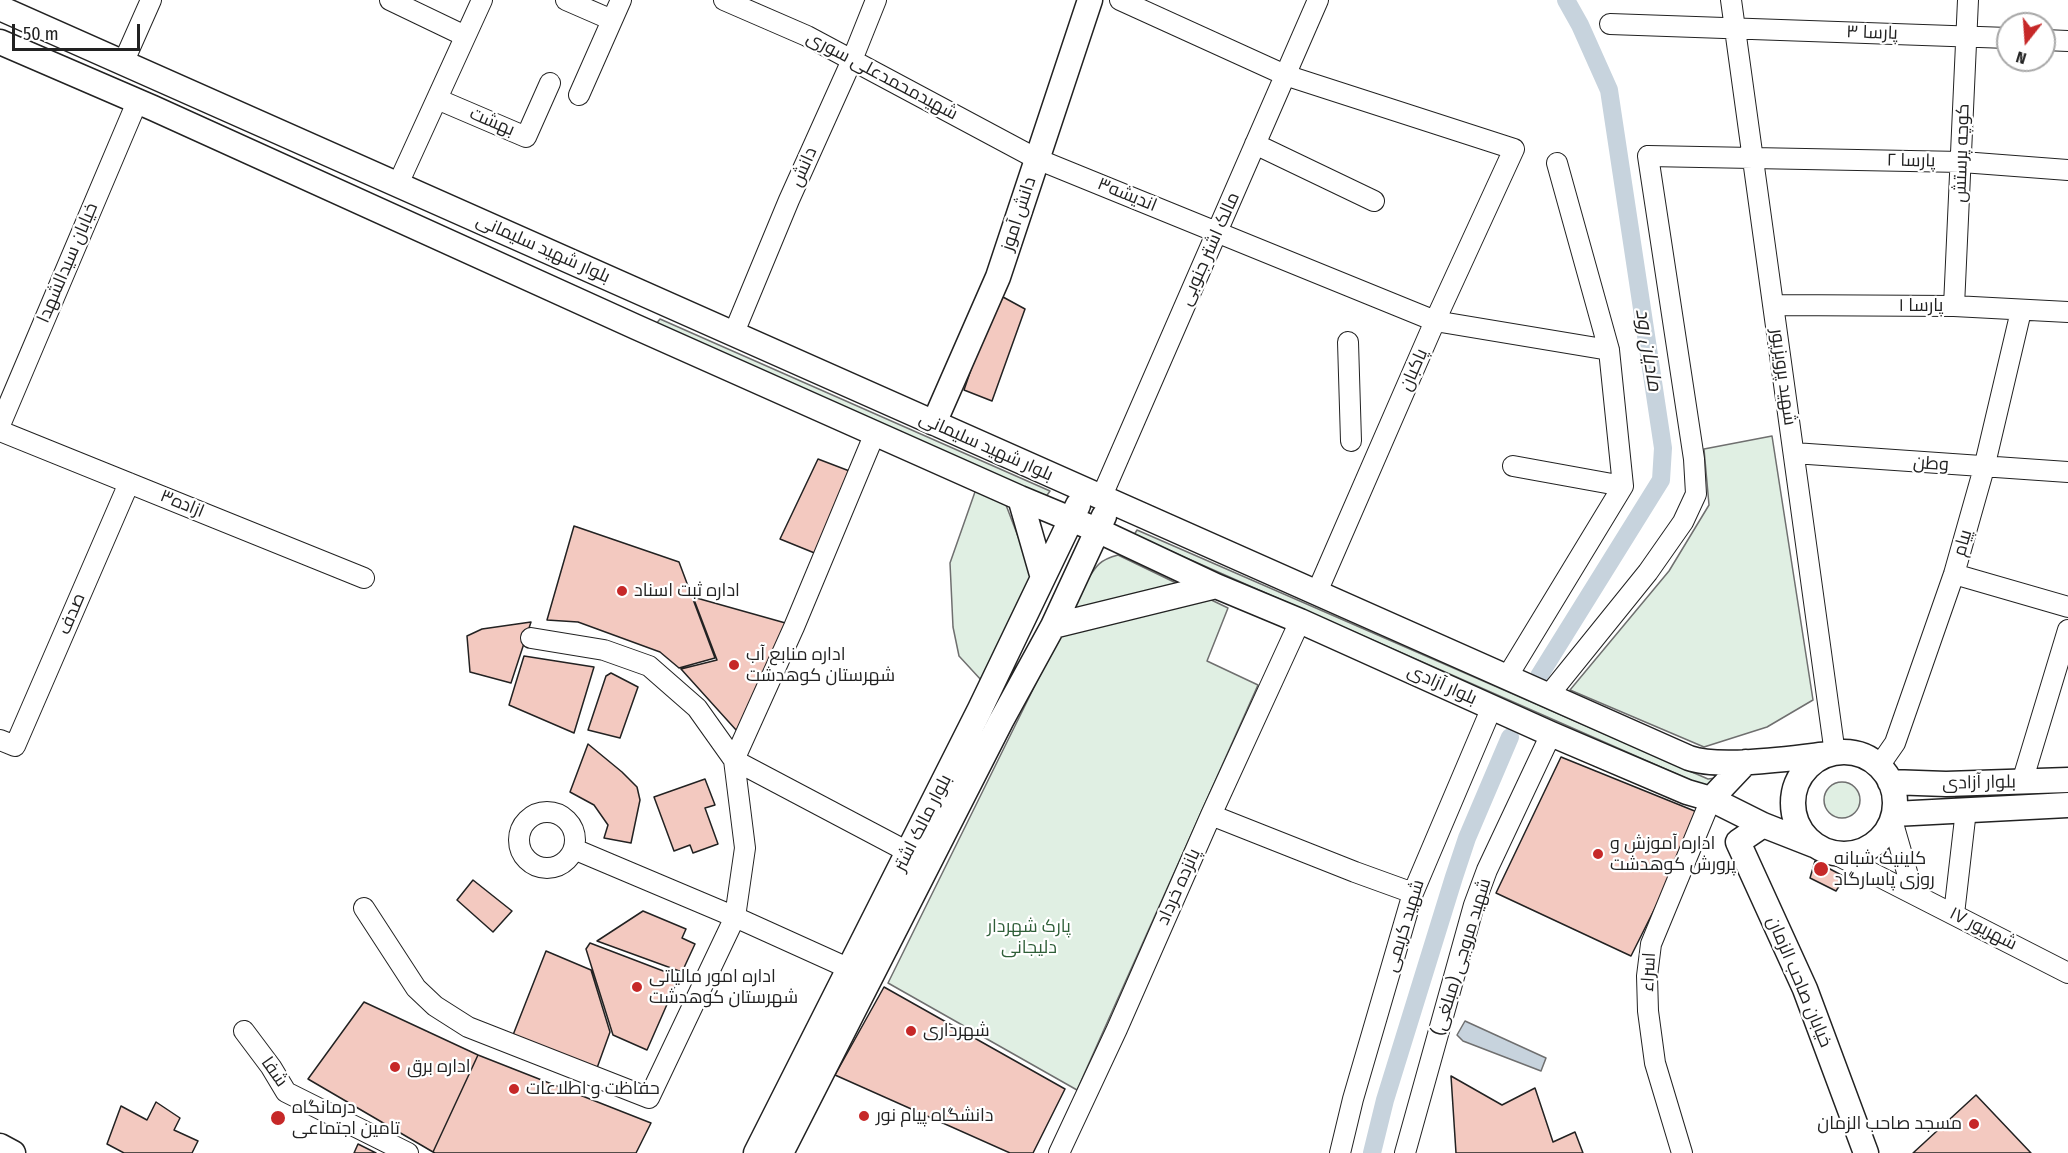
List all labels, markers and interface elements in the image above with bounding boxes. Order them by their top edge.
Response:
scale bar [15,12,142,50]
north arrow [1996,12,2056,72]
street label: پارسا ۳ [1846,21,1898,45]
text: 50 m [23,23,59,45]
street label: شهیدمحمدعلی سوری [803,27,961,125]
text: N [2014,47,2029,68]
street label: بهشت [466,103,518,141]
street label: کوچه پرستش [1949,103,1975,203]
street label: دانش [786,144,822,190]
street label: پارسا ۲ [1886,150,1936,172]
street label: اندیشه۳ [1094,173,1160,217]
street label: دانش آموز [997,174,1041,254]
street label: مالک اشتر جنوبی [1175,189,1245,309]
street label: خیابان سیدالشهدا [33,200,103,326]
street label: بلوار شهید سلیمانی [473,210,613,288]
street label: پارسا ۱ [1899,295,1943,317]
water label: مادیان رود [1630,307,1666,393]
street label: شهید پرویزپور [1766,327,1800,427]
street label: پاکبان [1395,346,1433,394]
street label: بلوار شهید سلیمانی [916,408,1056,486]
street label: وطن [1912,452,1950,476]
street label: ازاده۳ [157,485,207,523]
street label: پیام [1949,527,1977,559]
place label: اداره ثبت اسناد [634,580,740,602]
marker: اداره ثبت اسناد [615,584,629,598]
street label: صدف [54,590,90,638]
place label: اداره منابع آب شهرستان کوهدشت [746,644,895,686]
marker: اداره منابع آب شهرستان کوهدشت [727,658,741,672]
street label: بلوار آزادی [1404,660,1480,710]
street label: بلوار مالک اشتر [889,771,957,875]
street label: بلوار آزادی [1942,772,2016,794]
place label: اداره آموزش و پرورش کوهدشت [1610,833,1736,876]
street label: پانزده خرداد [1153,845,1205,929]
marker: اداره آموزش و پرورش کوهدشت [1591,847,1605,861]
place label: کلینیک شبانه روزی پاسارگاد [1834,848,1935,890]
marker: کلینیک شبانه روزی پاسارگاد [1812,860,1830,878]
street label: شهید مروجی (مبلغی) [1428,876,1496,1038]
street label: شهید کریمی [1381,877,1429,975]
street label: ۱۷ شهریور [1946,903,2020,955]
street label: خیابان صاحب الزمان [1762,913,1836,1051]
park label: پارک شهردار دلیجانی [987,916,1071,958]
street label: اسراء [1637,952,1661,992]
place label: اداره امور مالیاتی شهرستان کوهدشت [649,966,798,1008]
marker: اداره امور مالیاتی شهرستان کوهدشت [630,980,644,994]
place label: شهرداری [923,1020,990,1042]
marker: شهرداری [904,1024,918,1038]
street label: شفا [256,1053,292,1091]
place label: اداره برق [407,1056,471,1078]
marker: اداره برق [388,1060,402,1074]
place label: حفاظت و اطلاعات [526,1078,660,1100]
marker: حفاظت و اطلاعات [507,1082,521,1096]
place label: درمانگاه تامین اجتماعی [292,1097,400,1140]
place label: دانشگاه پیام نور [876,1105,993,1127]
marker: درمانگاه تامین اجتماعی [269,1109,287,1127]
marker: دانشگاه پیام نور [857,1109,871,1123]
place label: مسجد صاحب الزمان [1817,1113,1962,1135]
marker: مسجد صاحب الزمان [1967,1117,1981,1131]

